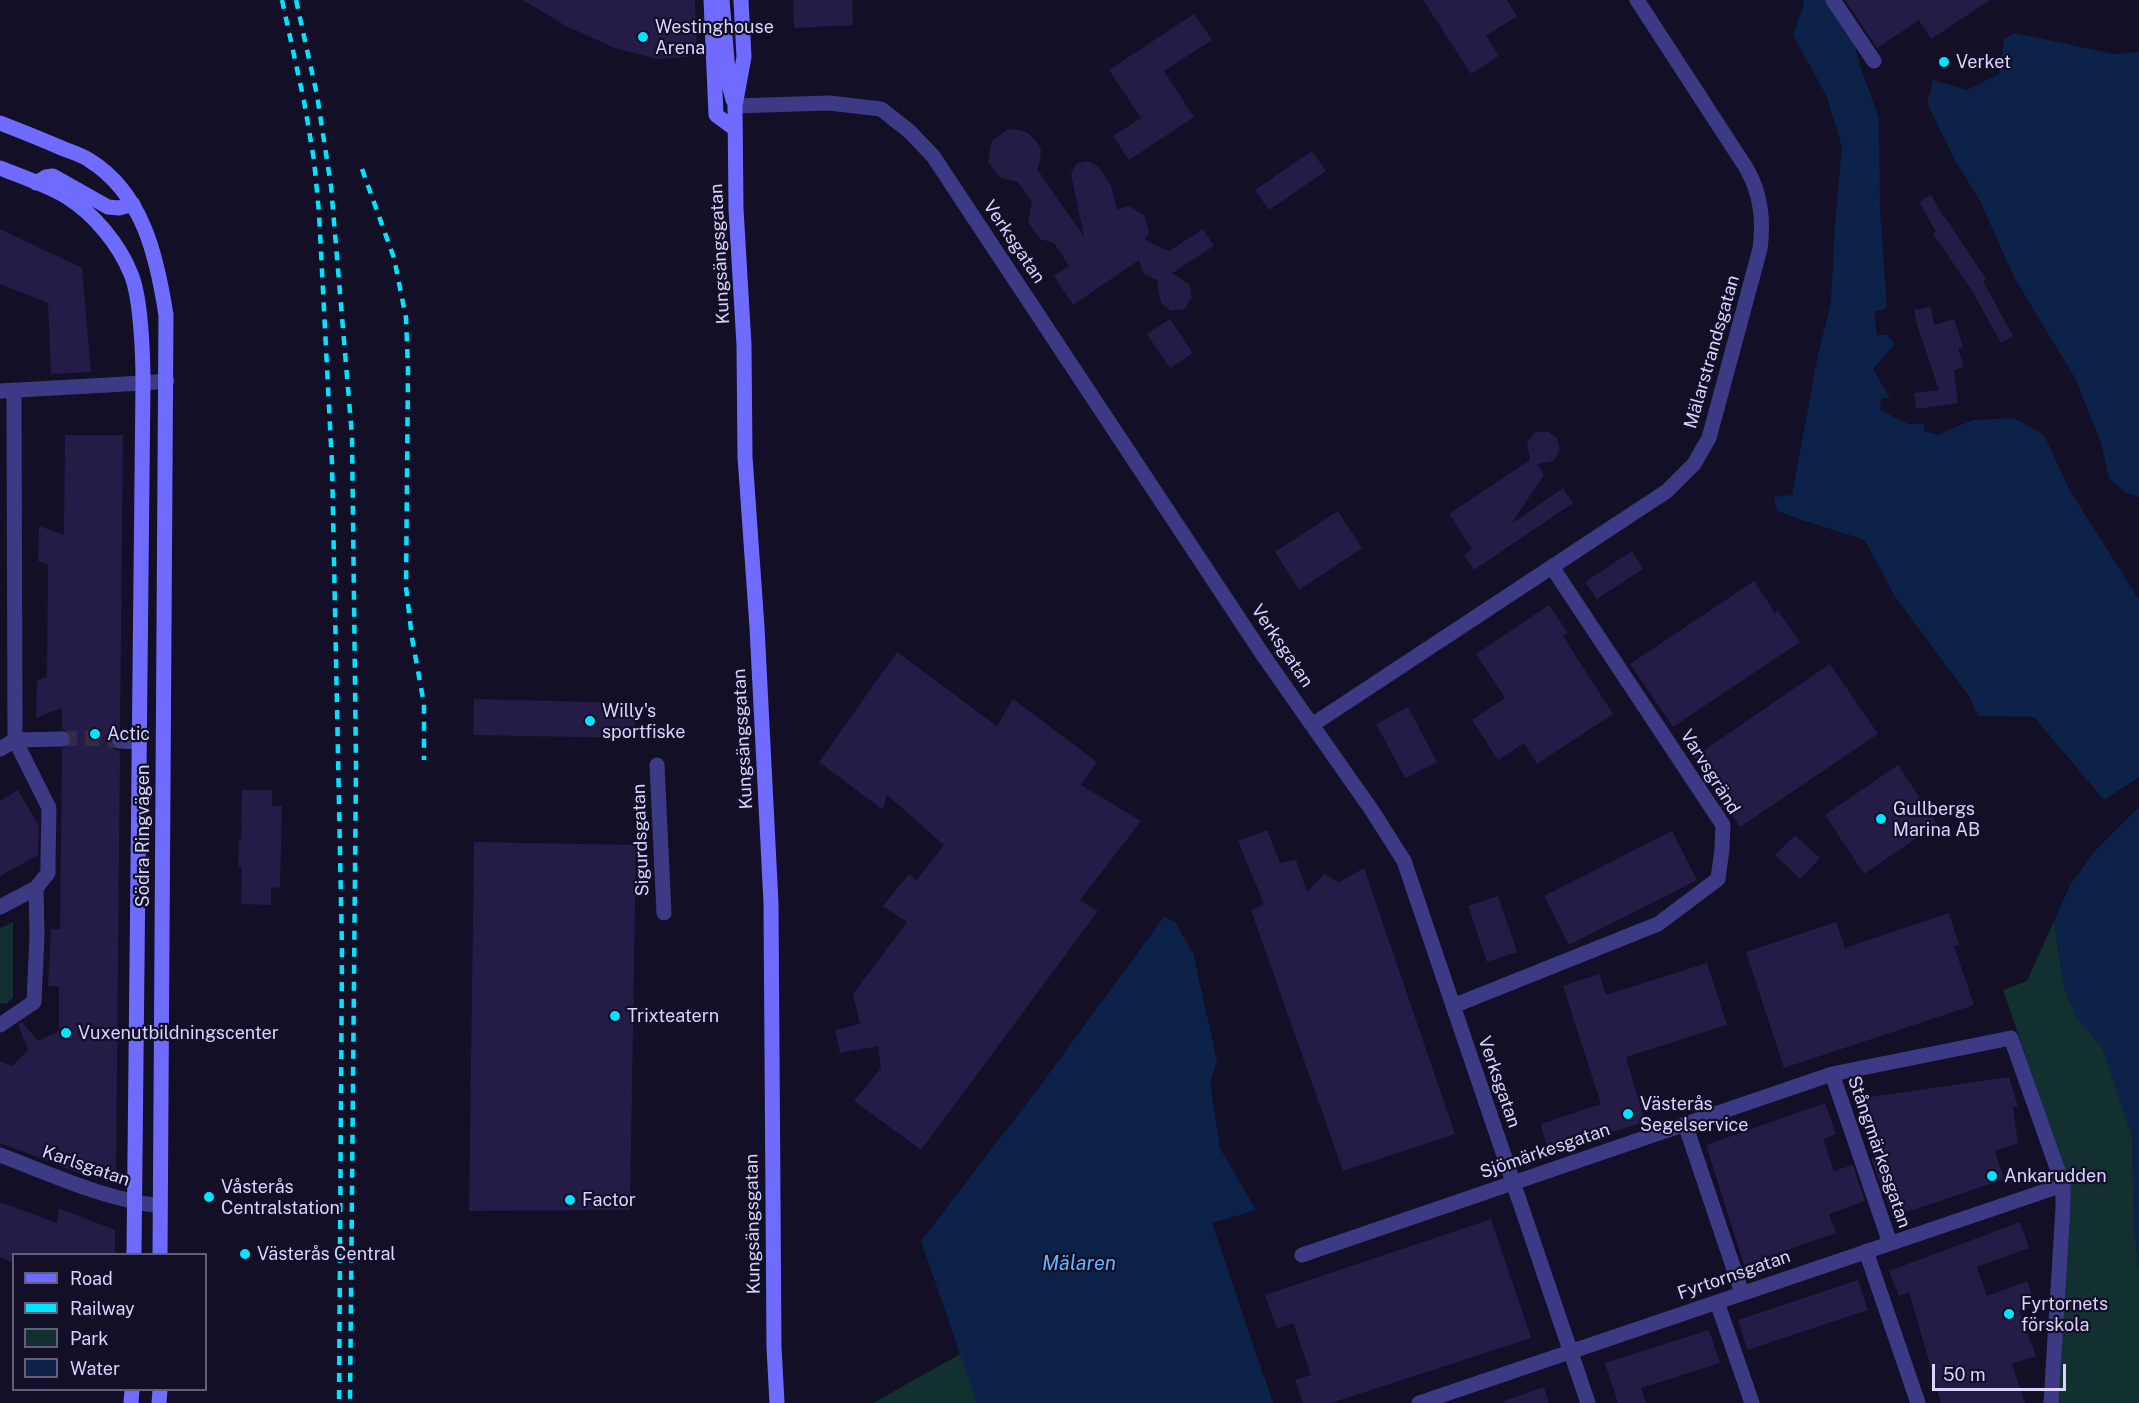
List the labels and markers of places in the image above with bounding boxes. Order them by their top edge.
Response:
place label: Westinghouse Arena [655,16,774,58]
marker: Westinghouse Arena [636,30,650,44]
place label: Verket [1956,51,2011,73]
marker: Verket [1937,55,1951,69]
place label: Willy's sportfiske [602,700,685,742]
marker: Willy's sportfiske [583,714,597,728]
place label: Actic [107,723,150,745]
marker: Actic [88,727,102,741]
place label: Gullbergs Marina AB [1893,798,1980,840]
marker: Gullbergs Marina AB [1874,812,1888,826]
place label: Trixteatern [627,1005,719,1027]
marker: Trixteatern [608,1009,622,1023]
place label: Vuxenutbildningscenter [78,1022,279,1044]
marker: Vuxenutbildningscenter [59,1026,73,1040]
place label: Västerås Segelservice [1640,1093,1749,1136]
marker: Västerås Segelservice [1621,1107,1635,1121]
place label: Ankarudden [2004,1165,2107,1187]
marker: Ankarudden [1985,1169,1999,1183]
place label: Våsterås Centralstation [221,1176,340,1218]
place label: Factor [582,1189,636,1211]
marker: Våsterås Centralstation [202,1190,216,1204]
marker: Factor [563,1193,577,1207]
place label: Västerås Central [257,1243,396,1265]
marker: Västerås Central [238,1247,252,1261]
place label: Fyrtornets förskola [2021,1293,2108,1336]
marker: Fyrtornets förskola [2002,1307,2016,1321]

